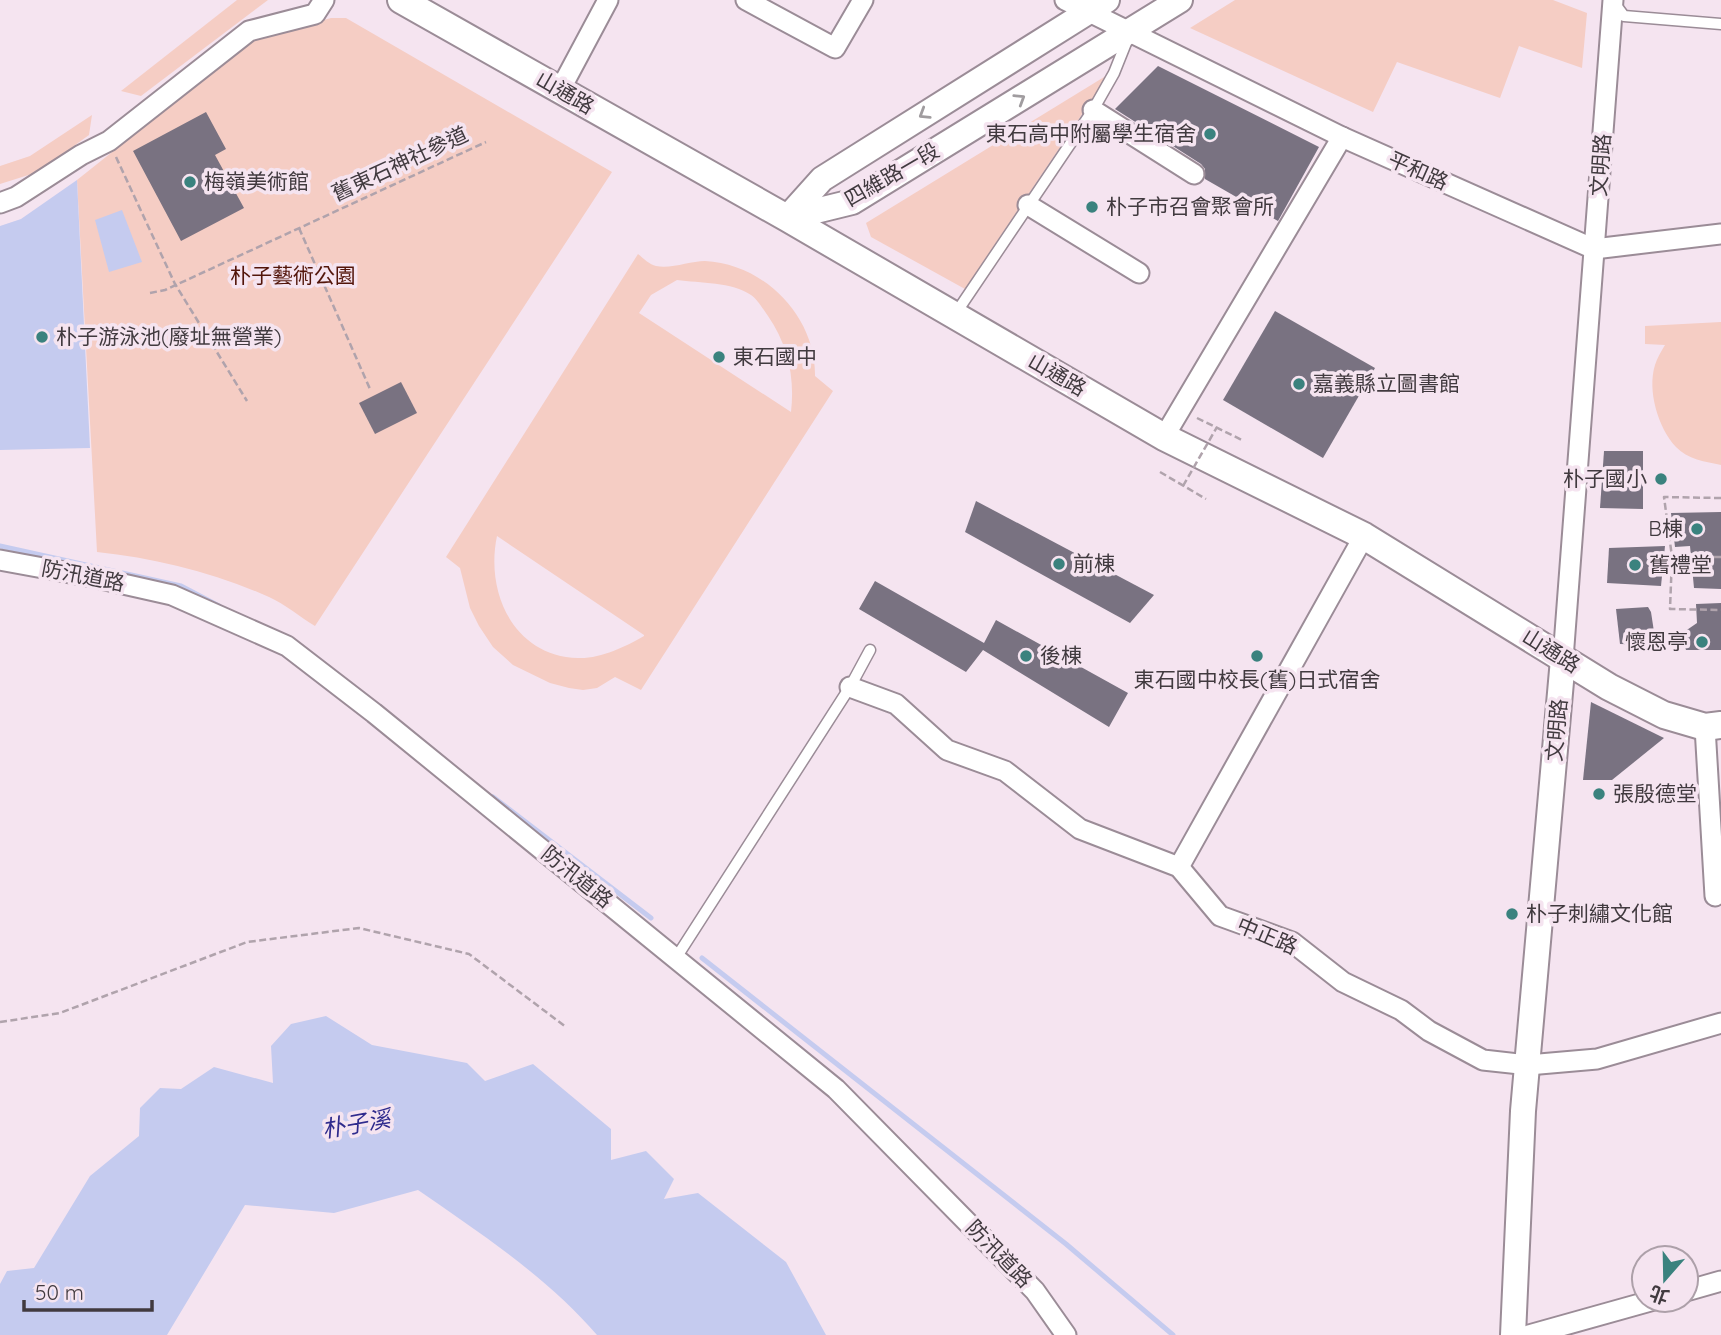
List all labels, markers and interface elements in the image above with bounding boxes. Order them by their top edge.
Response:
street label: 山通路 [532,65,599,119]
one-way arrow [1012,94,1025,107]
one-way arrow [919,106,932,119]
street label: 舊東石神社參道 [327,120,472,206]
place label: 東石高中附屬學生宿舍 [986,120,1196,146]
marker: 東石高中附屬學生宿舍 [1202,126,1218,142]
street label: 文明路 [1585,133,1615,197]
street label: 四維路一段 [840,137,943,212]
street label: 平和路 [1384,145,1452,195]
place label: 梅嶺美術館 [204,168,309,194]
marker: 梅嶺美術館 [182,174,198,190]
place label: 朴子市召會聚會所 [1106,193,1274,219]
marker: 朴子市召會聚會所 [1084,199,1100,215]
park label: 朴子藝術公園 [230,262,356,288]
place label: 朴子游泳池(廢址無營業) [56,323,282,349]
marker: 朴子游泳池(廢址無營業) [34,329,50,345]
place label: 東石國中 [733,343,817,369]
street label: 山通路 [1024,347,1091,401]
marker: 東石國中 [711,349,727,365]
place label: 嘉義縣立圖書館 [1313,370,1460,396]
marker: 嘉義縣立圖書館 [1291,376,1307,392]
place label: 朴子國小 [1563,465,1647,491]
marker: 朴子國小 [1653,471,1669,487]
place label: B棟 [1648,515,1683,541]
marker: B棟 [1689,521,1705,537]
place label: 前棟 [1073,550,1115,576]
place label: 舊禮堂 [1649,551,1712,577]
street label: 防汛道路 [39,554,127,596]
marker: 前棟 [1051,556,1067,572]
marker: 舊禮堂 [1627,557,1643,573]
street label: 山通路 [1518,622,1585,678]
place label: 懷恩亭 [1625,628,1688,654]
marker: 懷恩亭 [1694,634,1710,650]
place label: 後棟 [1040,642,1082,668]
marker: 後棟 [1018,648,1034,664]
marker: 東石國中校長(舊)日式宿舍 [1249,648,1265,664]
place label: 東石國中校長(舊)日式宿舍 [1134,666,1380,692]
street label: 文明路 [1540,697,1572,762]
place label: 張殷德堂 [1613,780,1697,806]
marker: 張殷德堂 [1591,786,1607,802]
street label: 防汛道路 [537,840,618,913]
place label: 朴子刺繡文化館 [1526,900,1673,926]
marker: 朴子刺繡文化館 [1504,906,1520,922]
street label: 中正路 [1233,911,1301,959]
water label: 朴子溪 [319,1103,395,1144]
street label: 防汛道路 [961,1214,1038,1293]
north arrow [1630,1244,1700,1314]
scale bar [24,1268,152,1312]
text: 50 m [35,1279,84,1305]
text: 北 [1646,1280,1672,1310]

